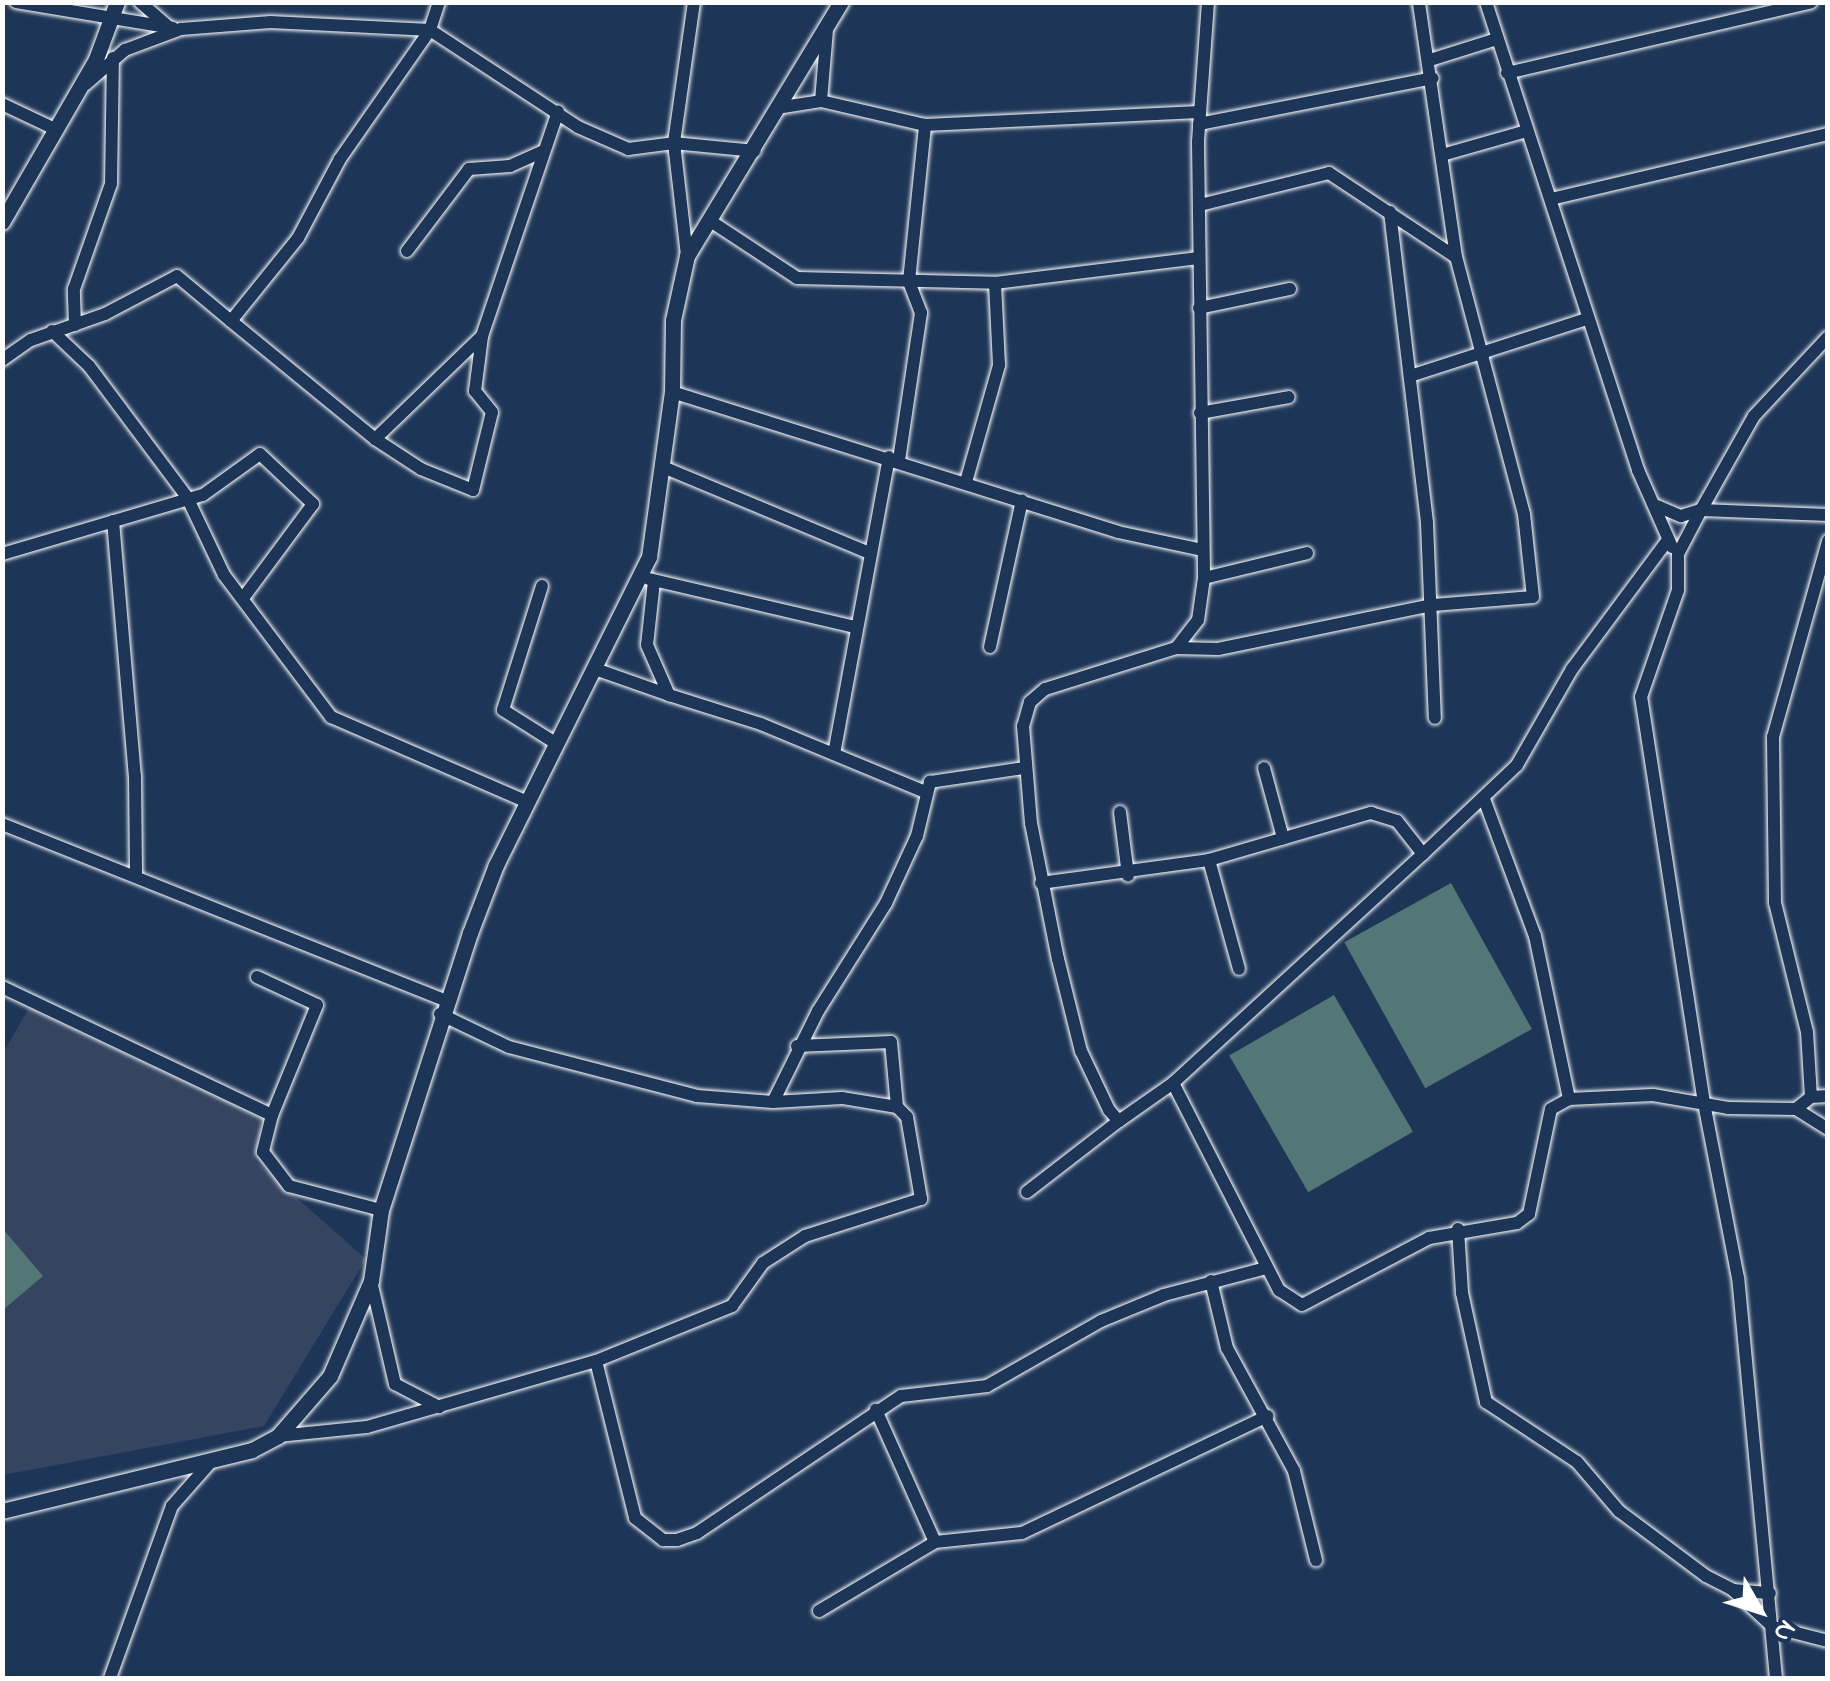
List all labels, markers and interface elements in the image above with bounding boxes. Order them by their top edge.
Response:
north arrow [1710,1561,1810,1661]
text: N [1762,1610,1806,1650]

